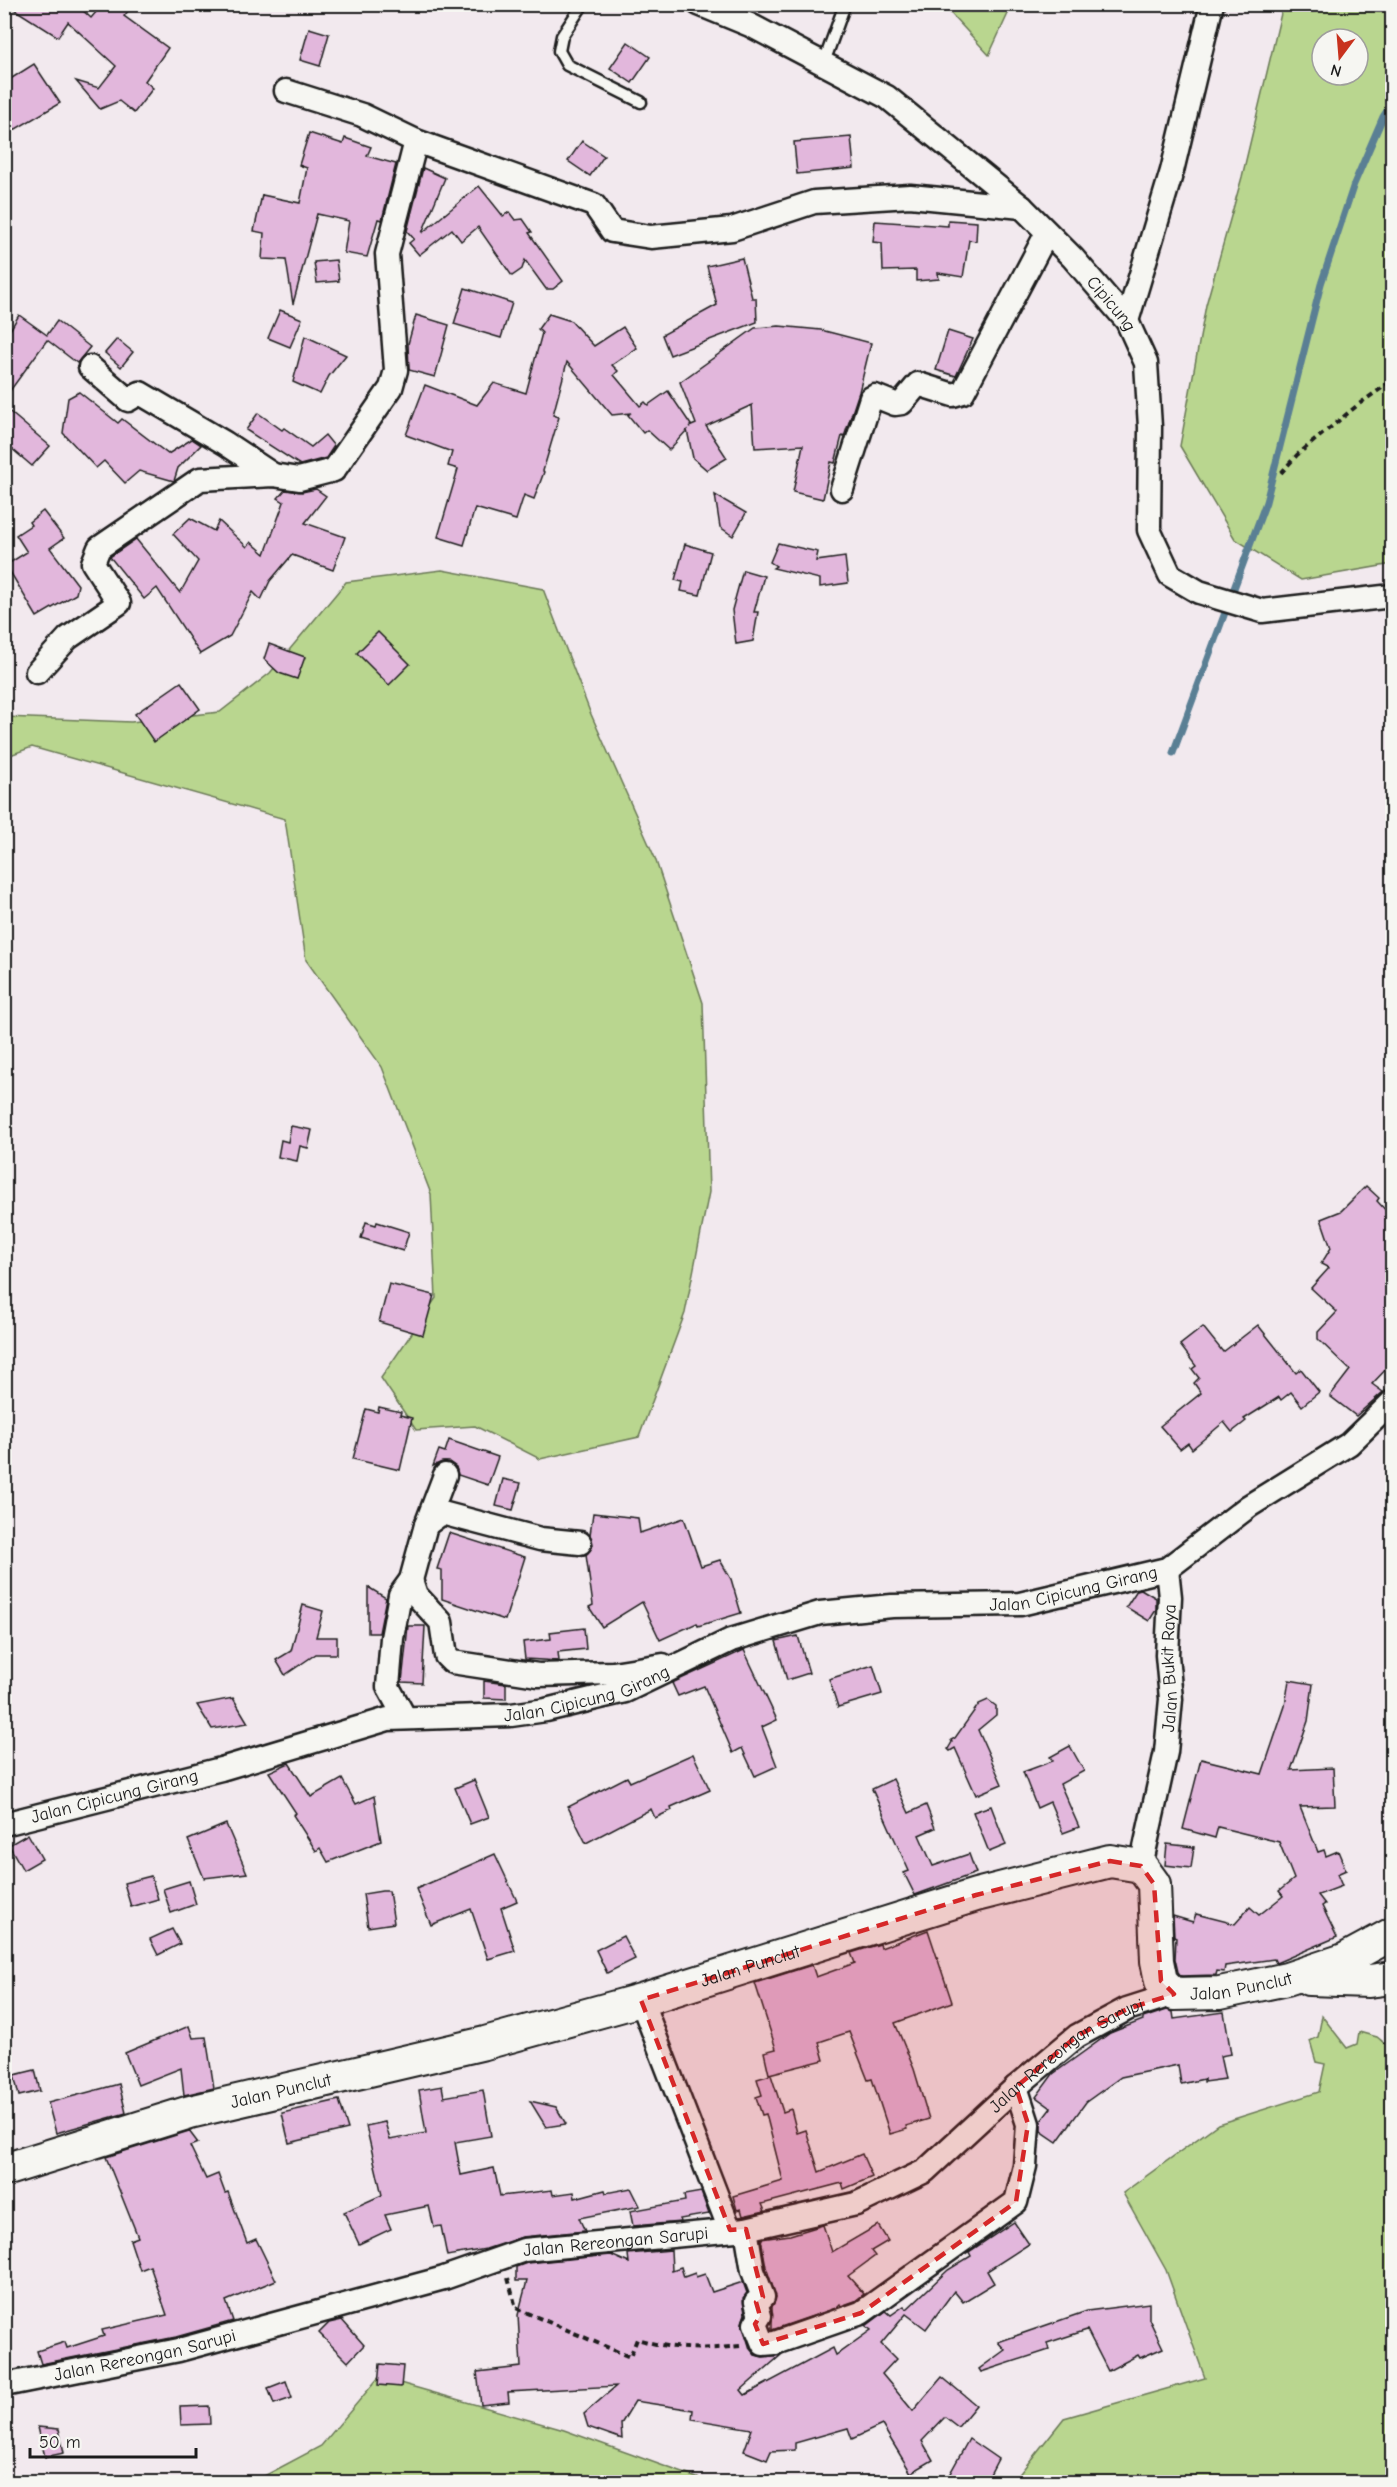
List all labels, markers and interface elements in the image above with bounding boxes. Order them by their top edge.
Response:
north arrow [1310,27,1370,87]
text: N [1329,60,1344,81]
street label: Cipicung [1082,271,1141,334]
street label: Jalan Cipicung Girang [989,1561,1160,1615]
street label: Jalan Bukit Raya [1156,1604,1182,1733]
street label: Jalan Cipicung Girang [504,1661,673,1726]
street label: Jalan Cipicung Girang [29,1765,200,1827]
street label: Jalan Punclut [698,1940,803,1991]
street label: Jalan Punclut [1190,1967,1296,2004]
street label: Jalan Rereongan Sarupi [985,1994,1146,2117]
street label: Jalan Punclut [228,2069,334,2113]
street label: Jalan Rereongan Sarupi [522,2222,709,2261]
street label: Jalan Rereongan Sarupi [52,2325,238,2385]
scale bar [30,2421,196,2459]
text: 50 m [39,2432,81,2453]

